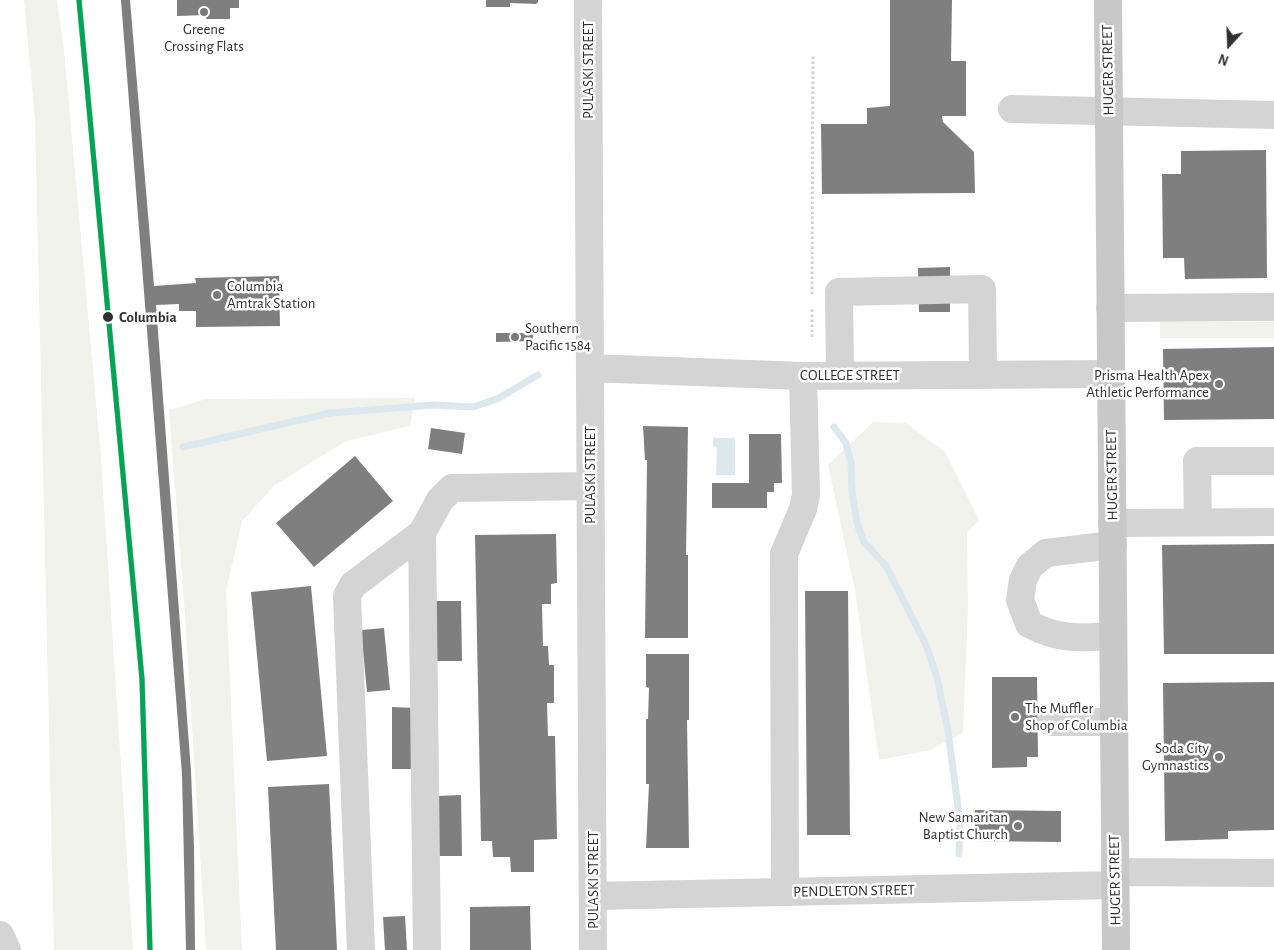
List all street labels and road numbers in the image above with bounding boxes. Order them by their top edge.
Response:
street label: PULASKI STREET [579,21,597,119]
street label: HUGER STREET [1098,24,1118,116]
street label: COLLEGE STREET [800,366,900,384]
street label: PULASKI STREET [581,426,599,524]
street label: HUGER STREET [1102,429,1122,521]
street label: PULASKI STREET [584,831,602,929]
street label: HUGER STREET [1105,834,1125,926]
street label: PENDLETON STREET [793,881,915,901]

